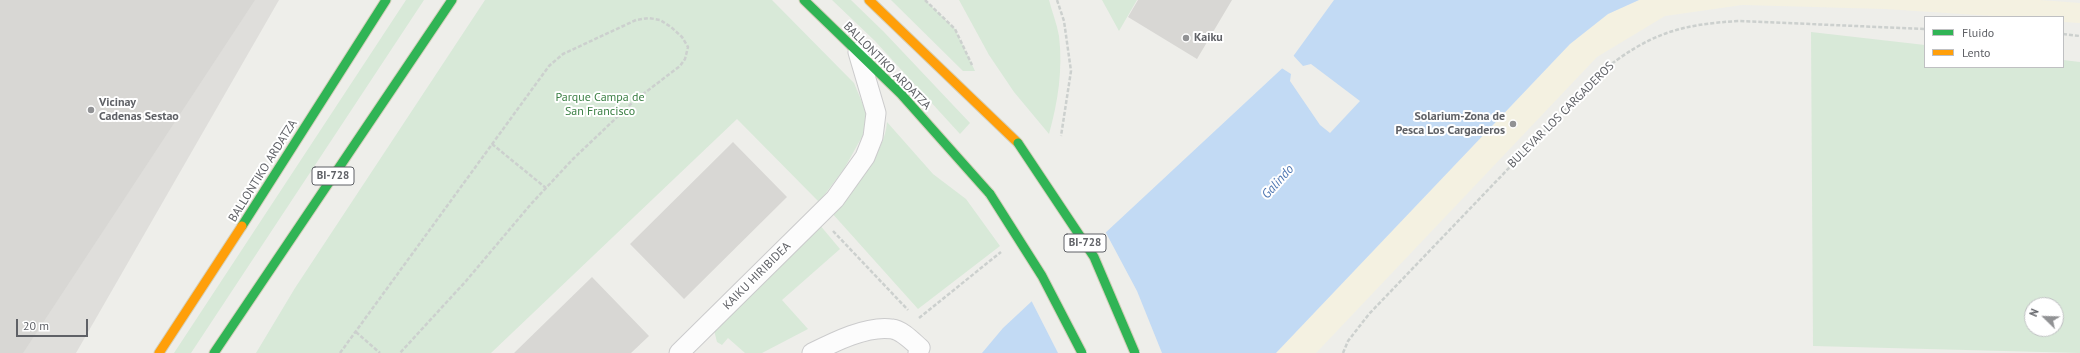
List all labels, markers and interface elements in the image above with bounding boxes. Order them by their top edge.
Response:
legend [1924,16,2064,68]
street label: BALLONTIKO ARDATZA [840,19,934,113]
text: Fluido [1962,25,1994,40]
place label: Kaiku [1194,31,1223,45]
marker: Kaiku [1181,33,1191,43]
text: Lento [1962,45,1991,60]
street label: BULEVAR LOS CARGADEROS [1505,59,1617,171]
park label: Parque Campa de San Francisco [555,91,645,119]
place label: Vicinay Cadenas Sestao [99,96,179,124]
marker: Vicinay Cadenas Sestao [86,105,96,115]
place label: Solarium-Zona de Pesca Los Cargaderos [1396,110,1505,138]
street label: BALLONTIKO ARDATZA [226,117,300,225]
marker: Solarium-Zona de Pesca Los Cargaderos [1508,119,1518,129]
water label: Galindo [1259,162,1297,202]
road number: BI-728 [312,167,354,185]
road number: BI-728 [1064,234,1106,252]
street label: KAIKU HIRIBIDEA [720,239,794,313]
north arrow [2024,297,2064,337]
text: N [2026,307,2042,319]
scale bar [18,311,90,337]
text: 20 m [23,318,49,333]

